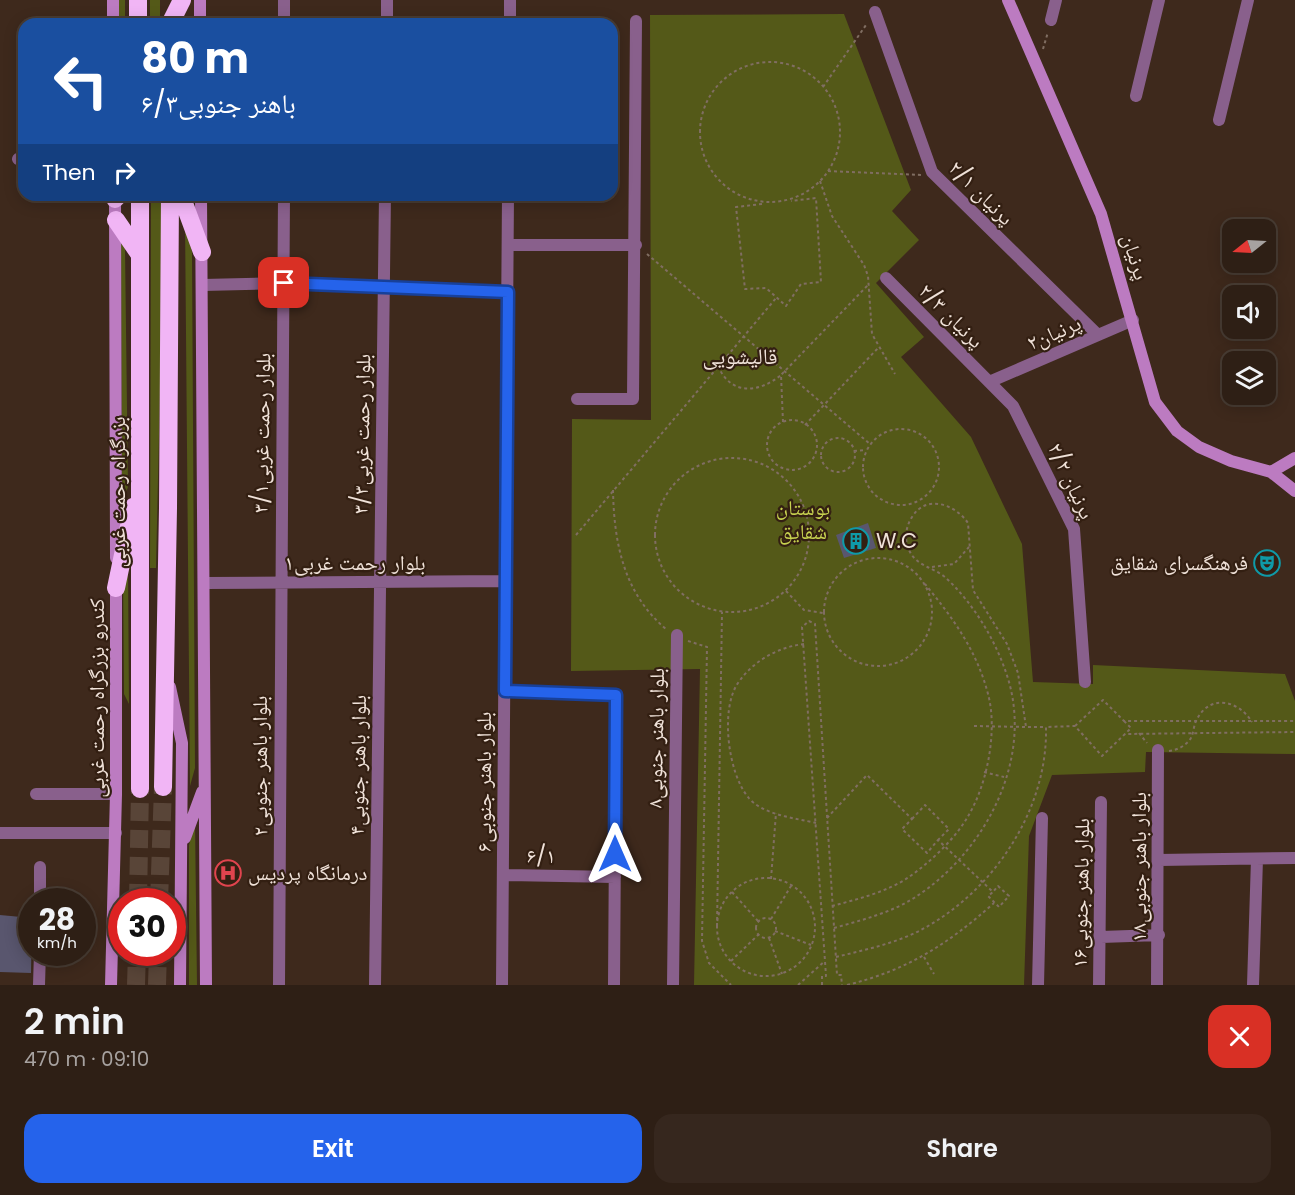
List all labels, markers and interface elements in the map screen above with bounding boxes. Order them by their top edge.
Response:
text: 80 m [141,29,249,88]
icon: left [42,42,120,120]
text: ۶/۳باهنر جنوبی [141,85,296,122]
street label: پرنیان ۲/۱ [942,154,1020,232]
icon: right [108,156,141,189]
text: Then [42,157,96,188]
north arrow [1222,219,1276,273]
map controls [1222,219,1276,405]
street label: پرنیان [1115,230,1156,283]
pin [258,257,309,308]
icon: arrive [267,266,300,299]
street label: پرنیان ۲/۳ [912,277,990,355]
button: sound [1222,285,1276,339]
street label: پرنیان۲ [1022,308,1085,357]
district label: قالیشویی [703,341,777,372]
button: layers [1222,351,1276,405]
street label: بلوار رحمت غربی۳/۱ [246,352,277,513]
street label: بلوار رحمت غربی۳/۳ [346,353,377,514]
street label: بزرگراه رحمت غربی [103,417,132,567]
street label: پرنیان ۲/۲ [1041,438,1102,524]
park label: بوستان شقایق [776,493,830,546]
building icon: W.C [841,526,871,556]
place label: W.C [876,526,917,555]
street label: بلوار رحمت غربی۱ [284,548,426,577]
place label: فرهنگسرای شقایق [1110,548,1248,577]
theatre icon: فرهنگسرای شقایق [1252,548,1282,578]
street label: کندرو بزرگراه رحمت غربی [82,598,111,798]
street label: ۸بلوار باهنر جنوبی [640,668,671,808]
street label: بلوار باهنر جنوبی۴ [342,695,373,835]
street label: بلوار باهنر جنوبی۲ [245,696,274,836]
street label: بلوار باهنر جنوبی۶ [469,712,498,852]
street label: ۱۸بلوار باهنر جنوبی [1124,792,1153,942]
street label: بلوار باهنر جنوبی۱۶ [1065,818,1096,968]
position arrow [583,822,647,886]
street label: ۶/۱ [526,841,556,870]
hospital icon: درمانگاه پردیس [213,858,243,888]
place label: درمانگاه پردیس [248,858,368,887]
speed limit sign: 30 [108,888,186,966]
text: 28 [39,898,75,941]
text: km/h [37,932,77,953]
text: 2 min [24,996,125,1047]
button: close [1208,1005,1271,1068]
text: 470 m · 09:10 [24,1045,149,1073]
button: Exit [24,1114,642,1183]
button: Share [654,1114,1271,1183]

